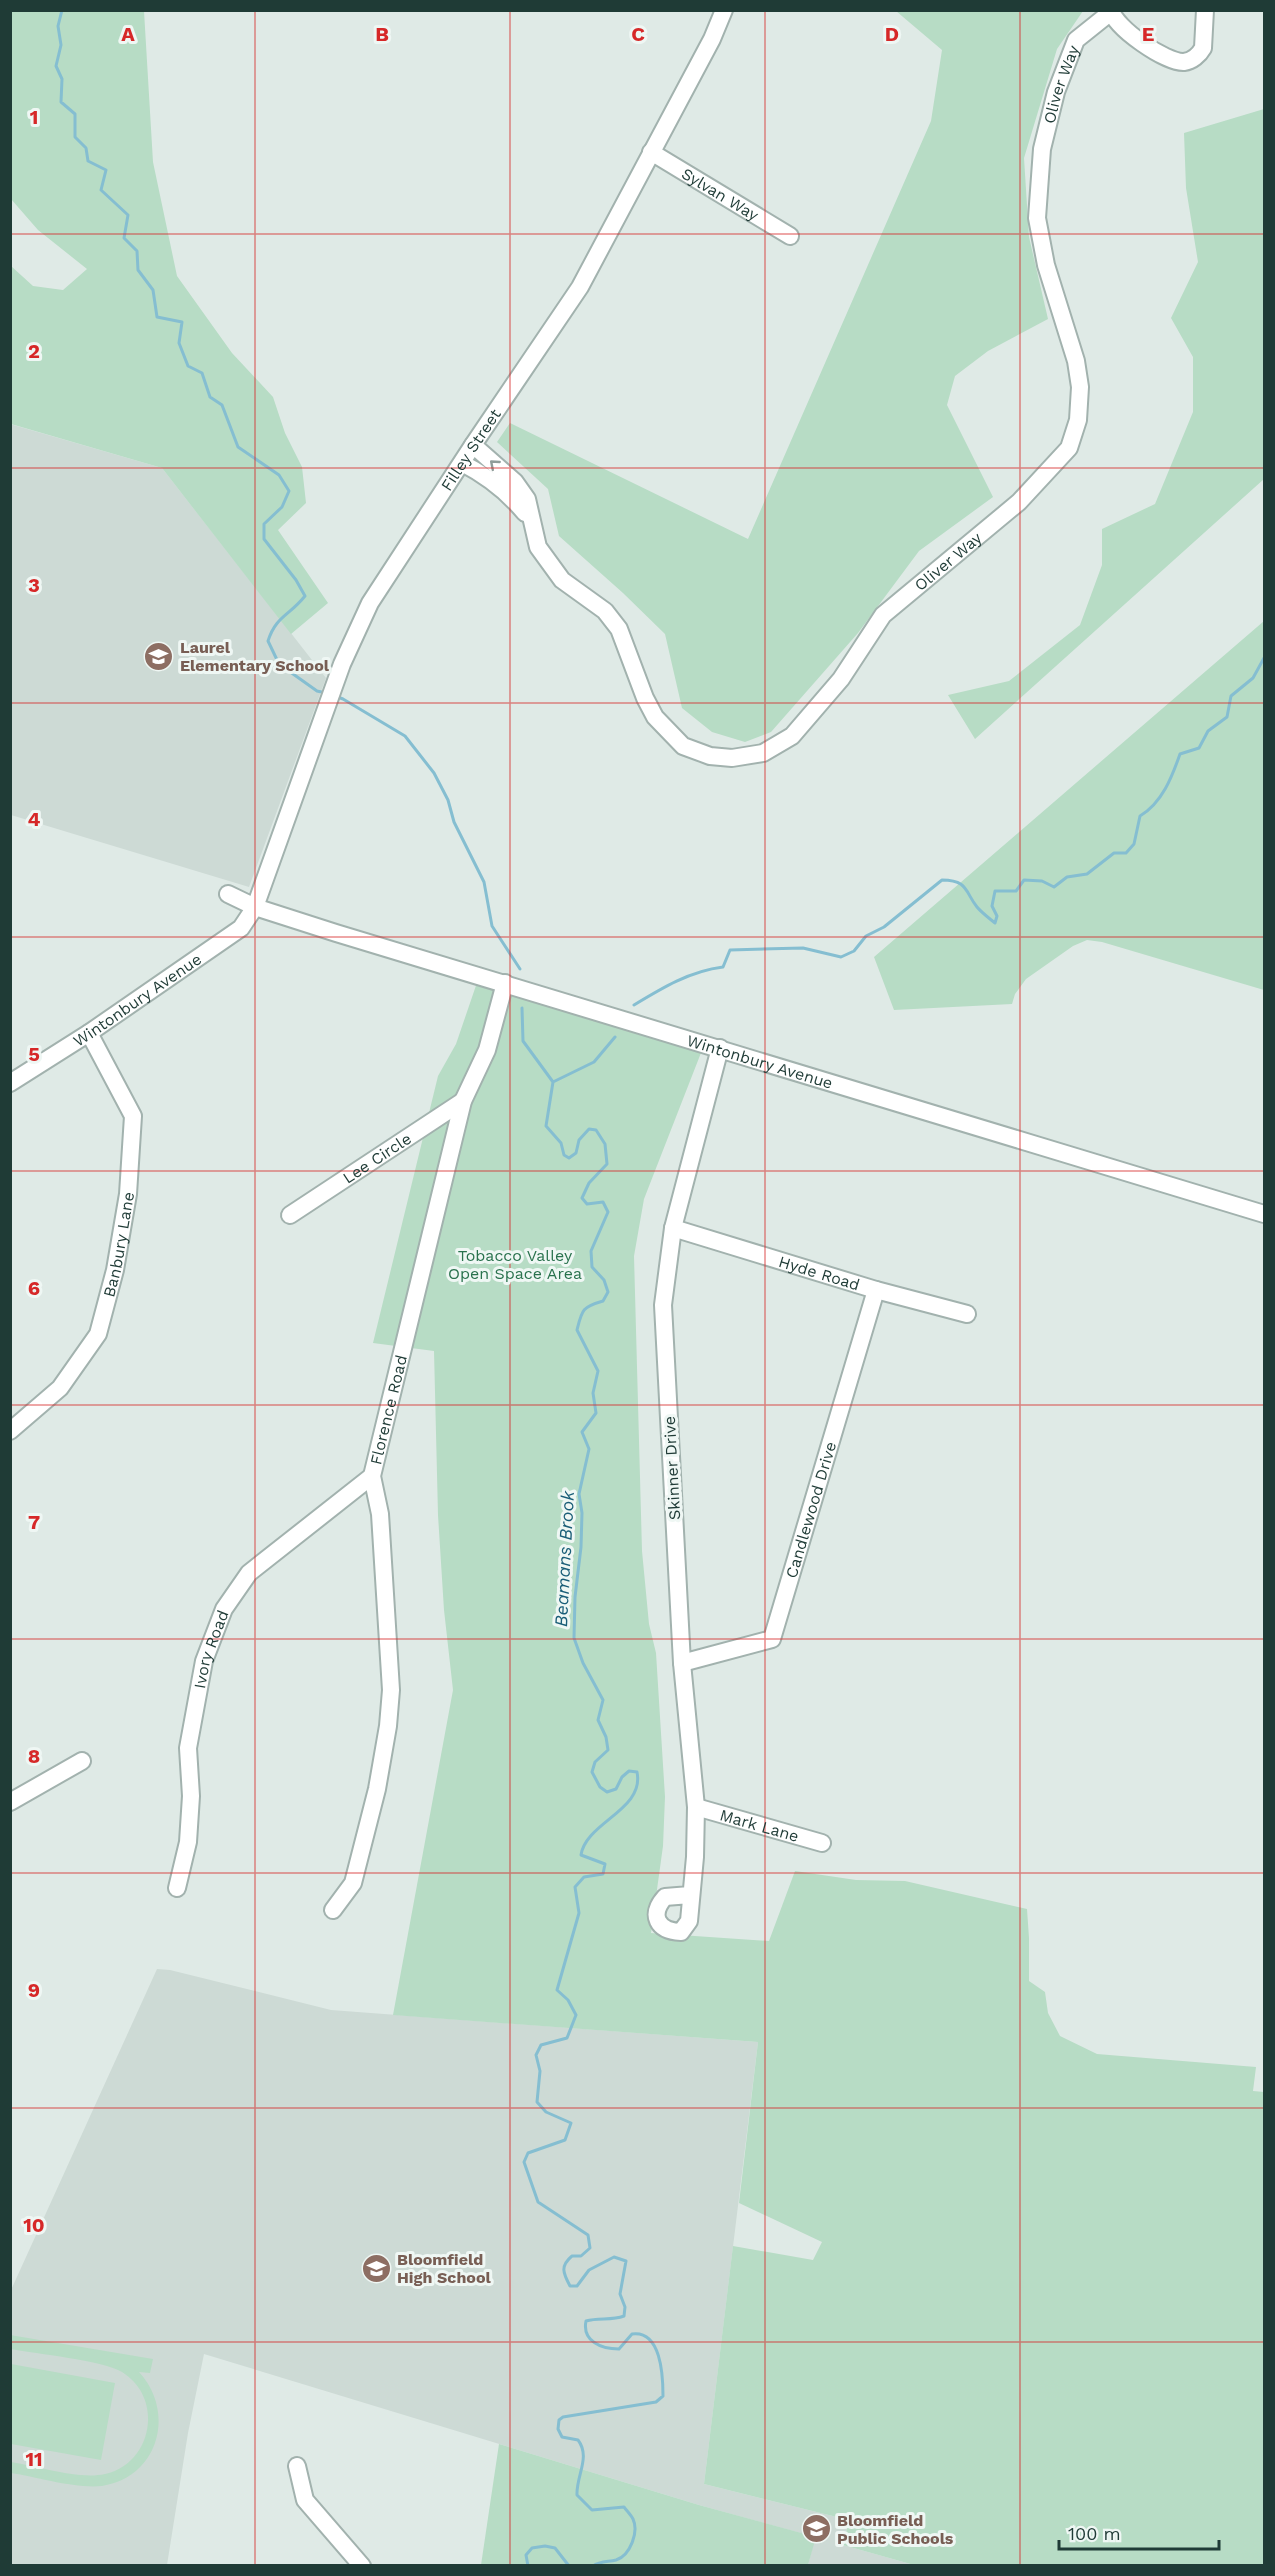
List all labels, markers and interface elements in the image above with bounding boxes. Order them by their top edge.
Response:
text: A [121,22,135,46]
text: B [375,22,389,46]
text: C [631,22,645,46]
text: D [885,22,899,46]
text: E [1142,22,1154,46]
street label: Oliver Way [1039,42,1083,125]
text: 1 [30,105,38,129]
street label: Sylvan Way [678,163,763,225]
text: 2 [28,339,40,363]
street label: Filley Street [436,405,504,494]
one-way arrow [490,460,501,471]
street label: Oliver Way [910,527,986,595]
text: 3 [28,573,40,597]
place label: Laurel Elementary School [180,638,330,675]
school or university icon: Laurel Elementary School [143,640,175,672]
text: 4 [28,807,41,831]
street label: Wintonbury Avenue [69,949,205,1050]
street label: Wintonbury Avenue [685,1030,835,1092]
text: 5 [28,1042,40,1066]
street label: Lee Circle [339,1128,415,1187]
street label: Banbury Lane [99,1190,138,1299]
park label: Tobacco Valley Open Space Area [448,1246,582,1283]
street label: Hyde Road [776,1251,862,1294]
text: 6 [28,1276,40,1300]
street label: Florence Road [366,1353,411,1467]
street label: Skinner Drive [660,1416,684,1520]
street label: Candlewood Drive [781,1439,840,1580]
water label: Beamans Brook [550,1489,578,1628]
text: 7 [28,1510,40,1534]
street label: Ivory Road [190,1607,232,1690]
text: 8 [28,1744,40,1768]
street label: Mark Lane [718,1805,801,1845]
text: 9 [28,1978,40,2002]
text: 10 [23,2213,45,2237]
place label: Bloomfield High School [397,2250,491,2287]
school or university icon: Bloomfield High School [360,2252,392,2284]
text: 11 [25,2447,43,2471]
place label: Bloomfield Public Schools [837,2511,954,2548]
school or university icon: Bloomfield Public Schools [800,2513,832,2545]
scale bar [1059,2513,1220,2551]
text: 100 m [1068,2523,1121,2544]

